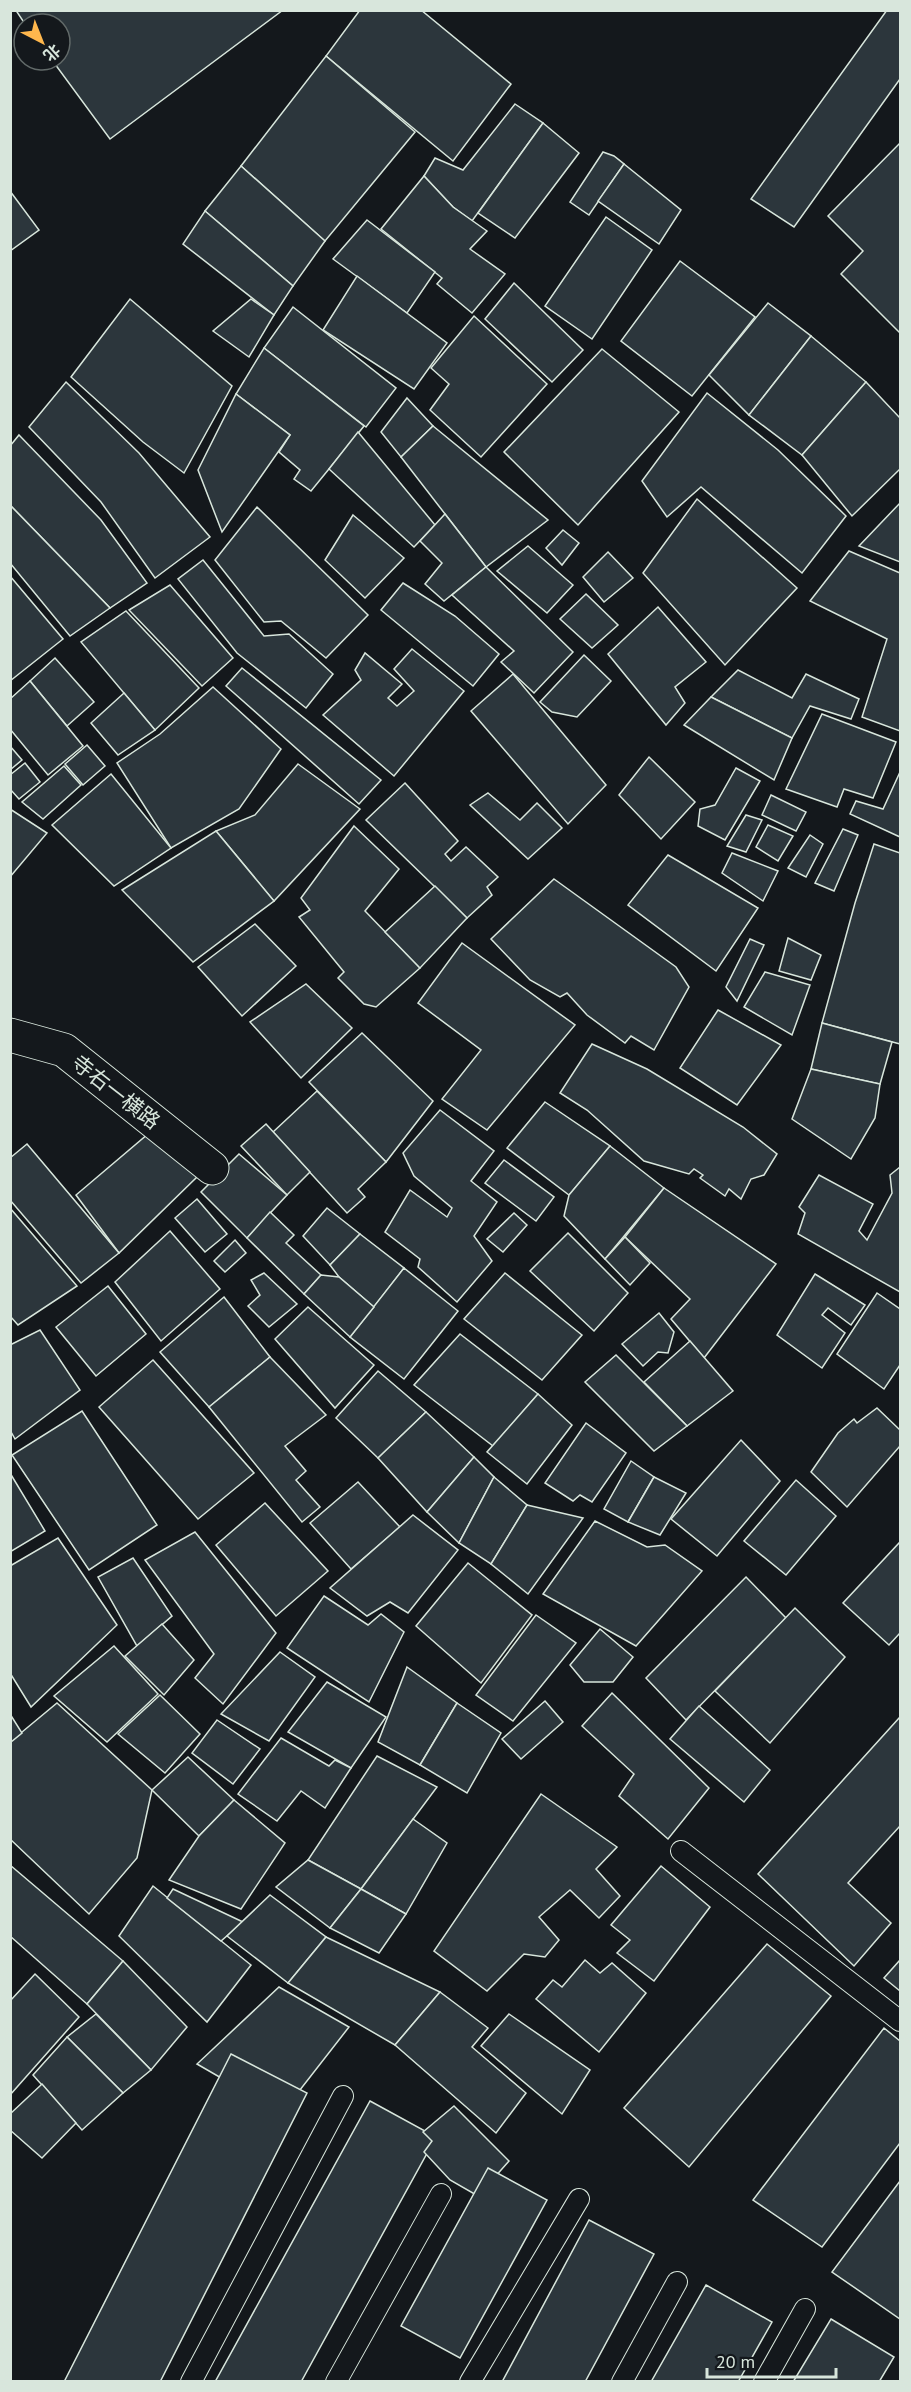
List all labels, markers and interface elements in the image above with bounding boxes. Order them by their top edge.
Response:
north arrow [12,12,72,72]
text: 北 [39,40,65,66]
street label: 寺右一横路 [66,1049,166,1135]
scale bar [707,2341,836,2379]
text: 20 m [716,2350,755,2373]

